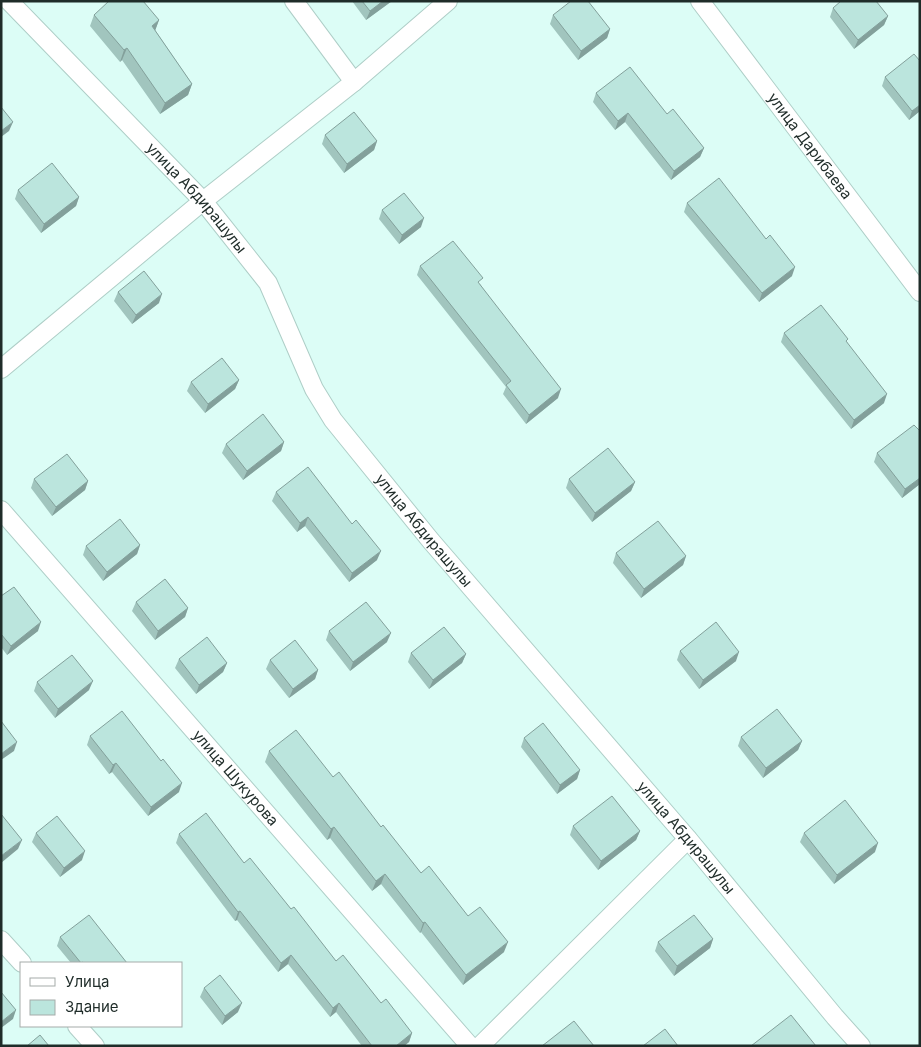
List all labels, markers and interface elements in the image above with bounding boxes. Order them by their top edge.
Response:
street label: улица Дарибаева [764,89,857,203]
street label: улица Абдирашулы [143,138,251,257]
street label: улица Абдирашулы [371,470,476,591]
street label: улица Шукурова [189,726,283,830]
street label: улица Абдирашулы [633,777,739,898]
legend [20,962,182,1027]
text: Улица [65,972,109,991]
text: Здание [65,997,119,1016]

